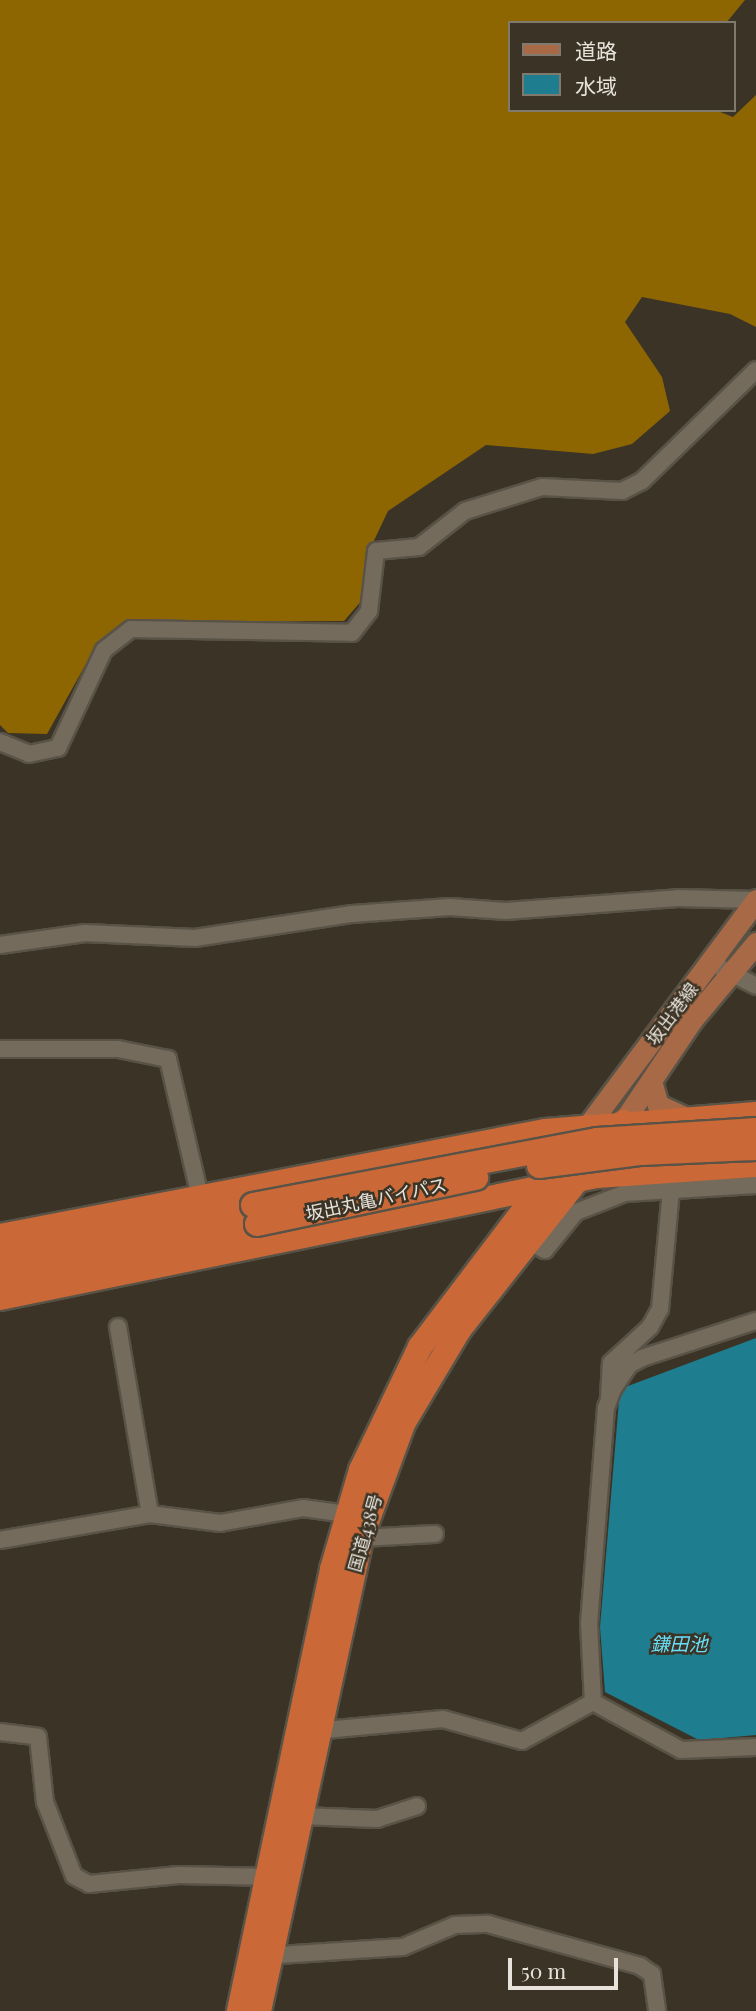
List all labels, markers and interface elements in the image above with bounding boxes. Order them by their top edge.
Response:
legend [508,21,735,112]
text: 道路 [575,36,617,64]
text: 水域 [575,71,617,99]
street label: 坂出港線 [642,979,702,1049]
street label: 坂出丸亀バイパス [303,1173,449,1225]
street label: 国道438号 [344,1492,386,1574]
water label: 鎌田池 [651,1633,707,1655]
scale bar [511,1944,621,1988]
text: 50 m [521,1956,566,1984]

